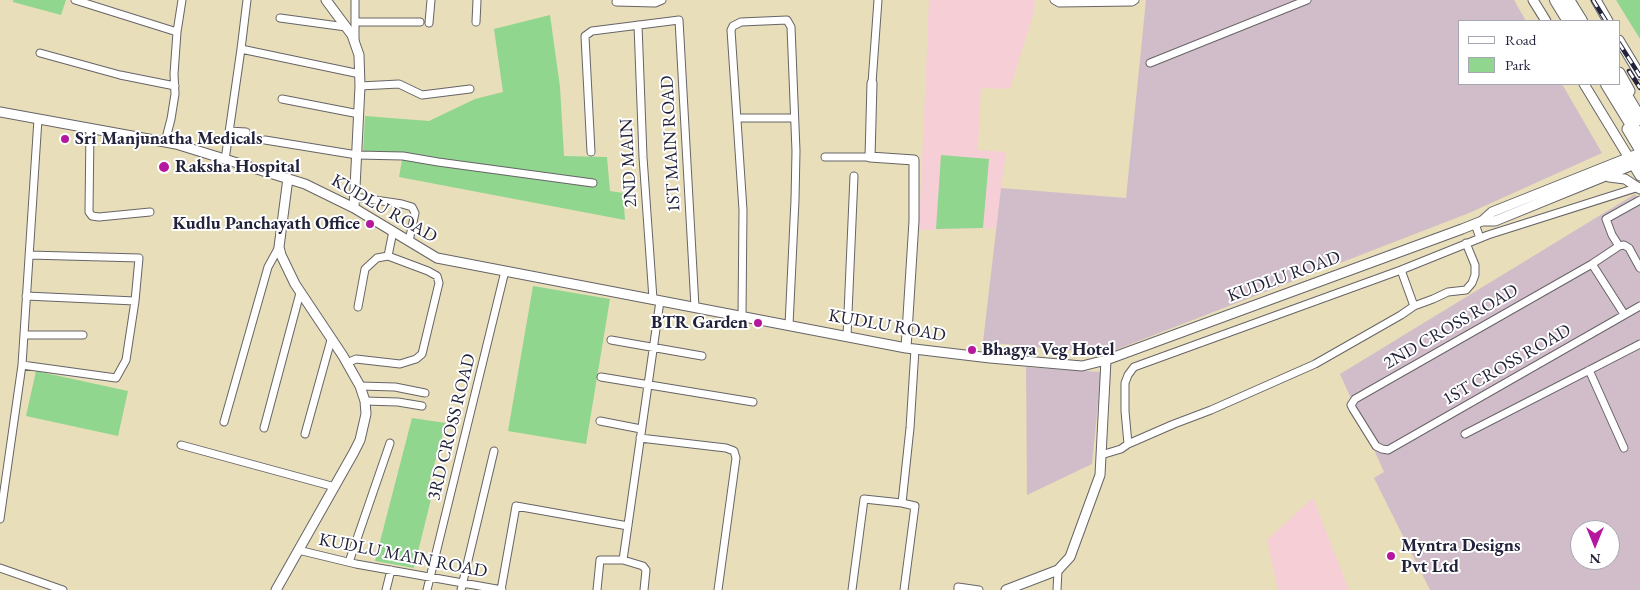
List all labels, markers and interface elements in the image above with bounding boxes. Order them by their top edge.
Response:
legend [1458,20,1620,85]
text: Road [1505,30,1536,49]
text: Park [1505,55,1531,74]
street label: 1ST MAIN ROAD [657,75,685,213]
street label: 2ND MAIN [616,118,642,208]
place label: Sri Manjunatha Medicals [75,128,262,150]
marker: Sri Manjunatha Medicals [59,133,71,145]
place label: Raksha Hospital [175,156,300,178]
marker: Raksha Hospital [157,160,171,174]
street label: KUDLU ROAD [327,170,441,248]
place label: Kudlu Panchayath Office [173,213,360,235]
marker: Kudlu Panchayath Office [364,218,376,230]
street label: KUDLU ROAD [1225,247,1343,307]
street label: 2ND CROSS ROAD [1380,280,1522,374]
street label: KUDLU ROAD [827,305,947,347]
place label: BTR Garden [651,312,748,334]
marker: BTR Garden [752,317,764,329]
street label: 1ST CROSS ROAD [1439,320,1575,410]
place label: Bhagya Veg Hotel [982,339,1115,361]
marker: Bhagya Veg Hotel [966,344,978,356]
street label: 3RD CROSS ROAD [423,351,481,503]
north arrow [1570,520,1620,570]
street label: KUDLU MAIN ROAD [317,529,489,583]
place label: Myntra Designs Pvt Ltd [1401,535,1520,578]
marker: Myntra Designs Pvt Ltd [1385,550,1397,562]
text: N [1589,550,1601,568]

